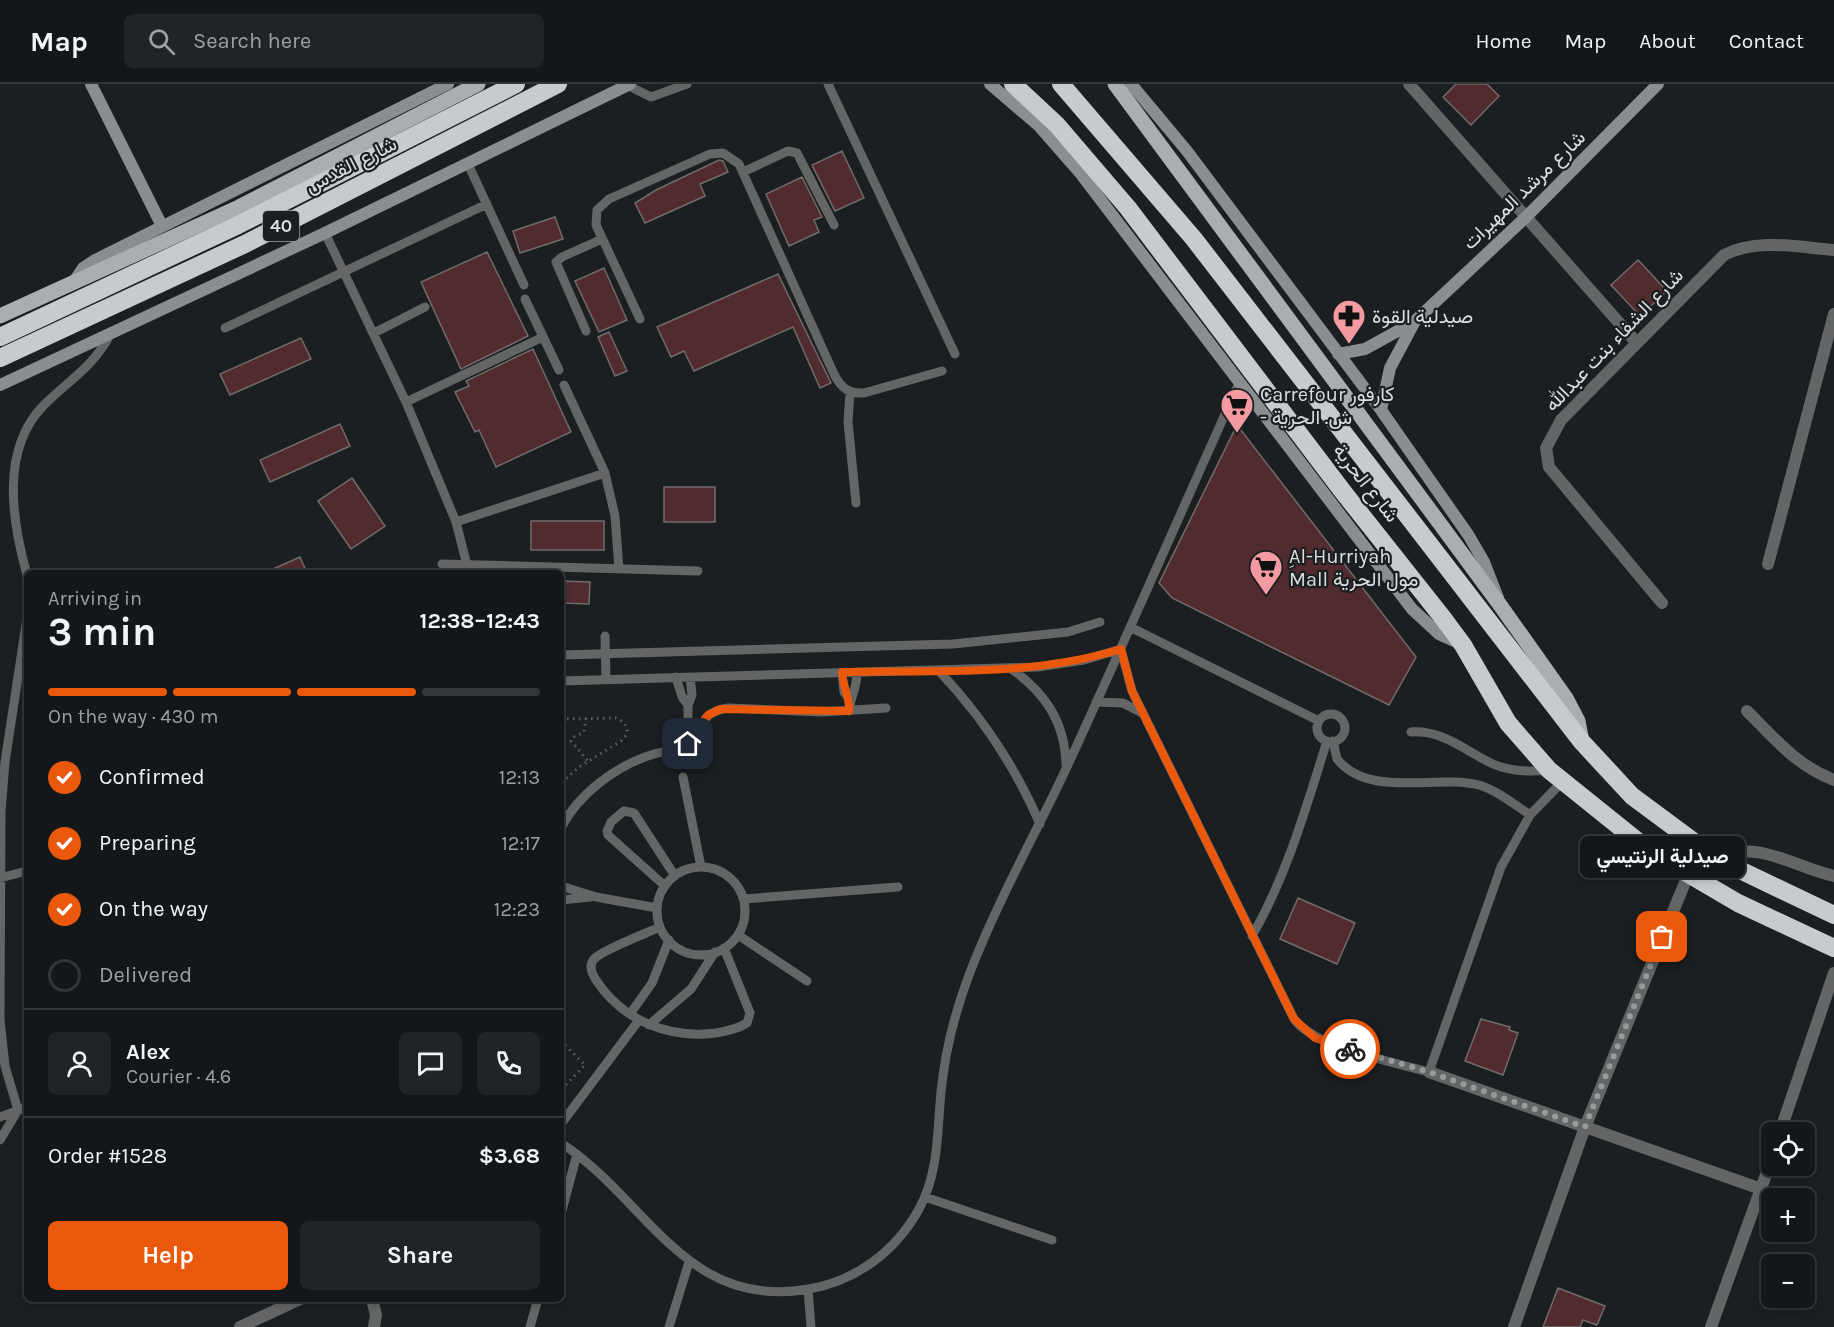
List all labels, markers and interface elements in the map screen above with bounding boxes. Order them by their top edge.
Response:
search box [124,14,544,68]
text: Map [30,25,88,58]
icon: search [145,25,178,58]
text: Search here [193,28,311,54]
text: Home [1476,29,1532,53]
text: Map [1565,29,1606,53]
text: About [1639,29,1696,53]
text: Contact [1729,29,1804,53]
street label: شارع مرشد المهيرات [1458,126,1591,256]
street label: شارع القدس [301,132,401,200]
road number: 40 [263,211,299,241]
street label: شارع الشفاء بنت عبدالله [1539,263,1690,418]
pharmacy icon: صيدلية القوة [1331,298,1367,345]
place label: صيدلية القوة [1372,305,1473,329]
place label: Carrefour كارفور - ش. الحرية [1260,383,1394,430]
supermarket icon: Carrefour كارفور - ش. الحرية [1219,387,1255,434]
street label: شارع الحرية [1327,439,1404,528]
place label: ِAl-Hurriyah Mall مول الحرية [1289,545,1418,592]
supermarket icon: ِAl-Hurriyah Mall مول الحرية [1248,549,1284,596]
text: Arriving in [48,587,142,610]
text: 12:38–12:43 [420,608,540,634]
text: 3 min [48,609,156,655]
text: On the way · 430 m [48,705,219,728]
pin [662,718,713,769]
icon: home [671,727,704,760]
icon: check [48,761,81,794]
text: Confirmed [99,764,205,790]
text: 12:13 [499,766,540,789]
icon: check [48,827,81,860]
text: Preparing [99,830,196,856]
text: 12:17 [501,832,540,855]
callout: صيدلية الرنتيسي [1580,835,1744,877]
text: صيدلية الرنتيسي [1596,845,1729,868]
icon: check [48,893,81,926]
text: On the way [99,896,208,922]
text: 12:23 [494,898,540,921]
pin [1636,911,1687,962]
icon: bag [1645,920,1678,953]
text: Delivered [99,962,192,988]
courier [1320,1019,1380,1079]
button: person [48,1032,111,1095]
button: chat [399,1032,462,1095]
button: phone [477,1032,540,1095]
icon: bike [1334,1033,1367,1066]
text: Alex [126,1039,170,1065]
text: Courier · 4.6 [126,1065,231,1088]
map controls [1761,1122,1815,1308]
button: locate [1761,1122,1815,1176]
text: Order #1528 [48,1143,167,1169]
text: $3.68 [479,1143,540,1169]
button: + [1761,1188,1815,1242]
button: Help [48,1221,288,1290]
button: Share [300,1221,540,1290]
button: − [1761,1254,1815,1308]

